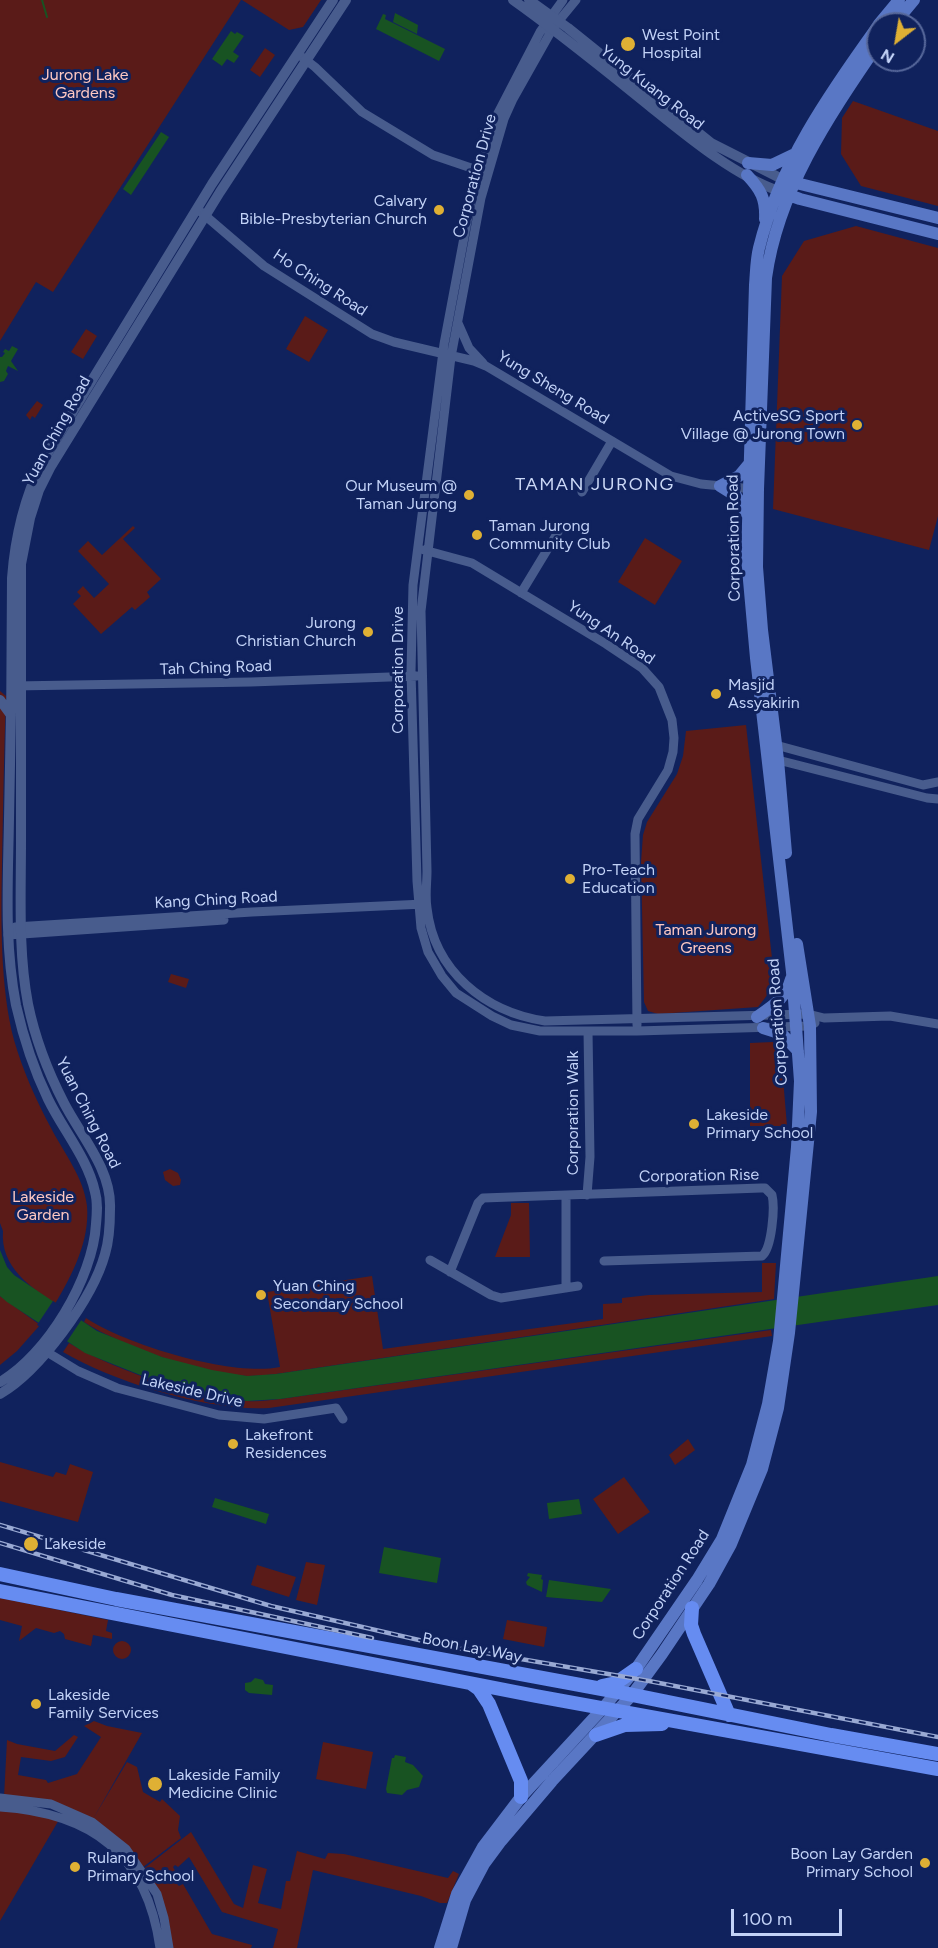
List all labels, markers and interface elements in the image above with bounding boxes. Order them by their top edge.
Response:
north arrow [866,12,926,72]
place label: West Point Hospital [642,25,720,63]
marker: West Point Hospital [619,35,637,53]
street label: Yung Kuang Road [596,42,708,134]
text: N [877,45,898,67]
park label: Jurong Lake Gardens [42,65,128,103]
street label: Corporation Drive [449,112,501,240]
place label: Calvary Bible-Presbyterian Church [240,191,427,229]
marker: Calvary Bible-Presbyterian Church [432,203,446,217]
street label: Ho Ching Road [269,245,371,321]
street label: Yung Sheng Road [494,347,612,429]
street label: Yuan Ching Road [19,373,95,489]
place label: ActiveSG Sport Village @ Jurong Town [681,406,845,444]
marker: ActiveSG Sport Village @ Jurong Town [850,418,864,432]
district label: TAMAN JURONG [515,474,675,496]
street label: Corporation Road [723,474,745,602]
place label: Our Museum @ Taman Jurong [345,476,457,514]
marker: Our Museum @ Taman Jurong [462,488,476,502]
place label: Taman Jurong Community Club [489,516,610,554]
marker: Taman Jurong Community Club [470,528,484,542]
street label: Yung An Road [564,597,658,669]
street label: Corporation Drive [388,606,408,734]
place label: Jurong Christian Church [236,613,356,651]
marker: Jurong Christian Church [361,625,375,639]
street label: Tah Ching Road [160,656,272,680]
place label: Masjid Assyakirin [728,675,800,713]
marker: Masjid Assyakirin [709,687,723,701]
place label: Pro-Teach Education [582,860,655,898]
marker: Pro-Teach Education [563,872,577,886]
street label: Kang Ching Road [154,887,278,913]
park label: Taman Jurong Greens [656,920,756,958]
street label: Corporation Road [764,958,792,1086]
street label: Corporation Walk [563,1051,583,1175]
street label: Yuan Ching Road [52,1054,124,1172]
place label: Lakeside Primary School [706,1105,813,1143]
marker: Lakeside Primary School [687,1117,701,1131]
street label: Corporation Rise [639,1165,759,1187]
park label: Lakeside Garden [12,1187,74,1225]
place label: Yuan Ching Secondary School [273,1276,403,1314]
marker: Yuan Ching Secondary School [254,1288,268,1302]
street label: Lakeside Drive [140,1370,244,1412]
place label: Lakefront Residences [245,1425,327,1463]
marker: Lakefront Residences [226,1437,240,1451]
street label: Corporation Road [628,1526,714,1644]
place label: Lakeside [44,1534,106,1554]
marker: Lakeside [22,1535,40,1553]
street label: Boon Lay Way [421,1629,523,1667]
place label: Lakeside Family Services [48,1685,159,1723]
marker: Lakeside Family Services [29,1697,43,1711]
place label: Lakeside Family Medicine Clinic [168,1765,280,1803]
marker: Lakeside Family Medicine Clinic [146,1775,164,1793]
place label: Boon Lay Garden Primary School [790,1844,913,1882]
place label: Rulang Primary School [87,1848,194,1886]
marker: Boon Lay Garden Primary School [918,1856,932,1870]
marker: Rulang Primary School [68,1860,82,1874]
scale bar [734,1897,845,1935]
text: 100 m [742,1908,792,1930]

